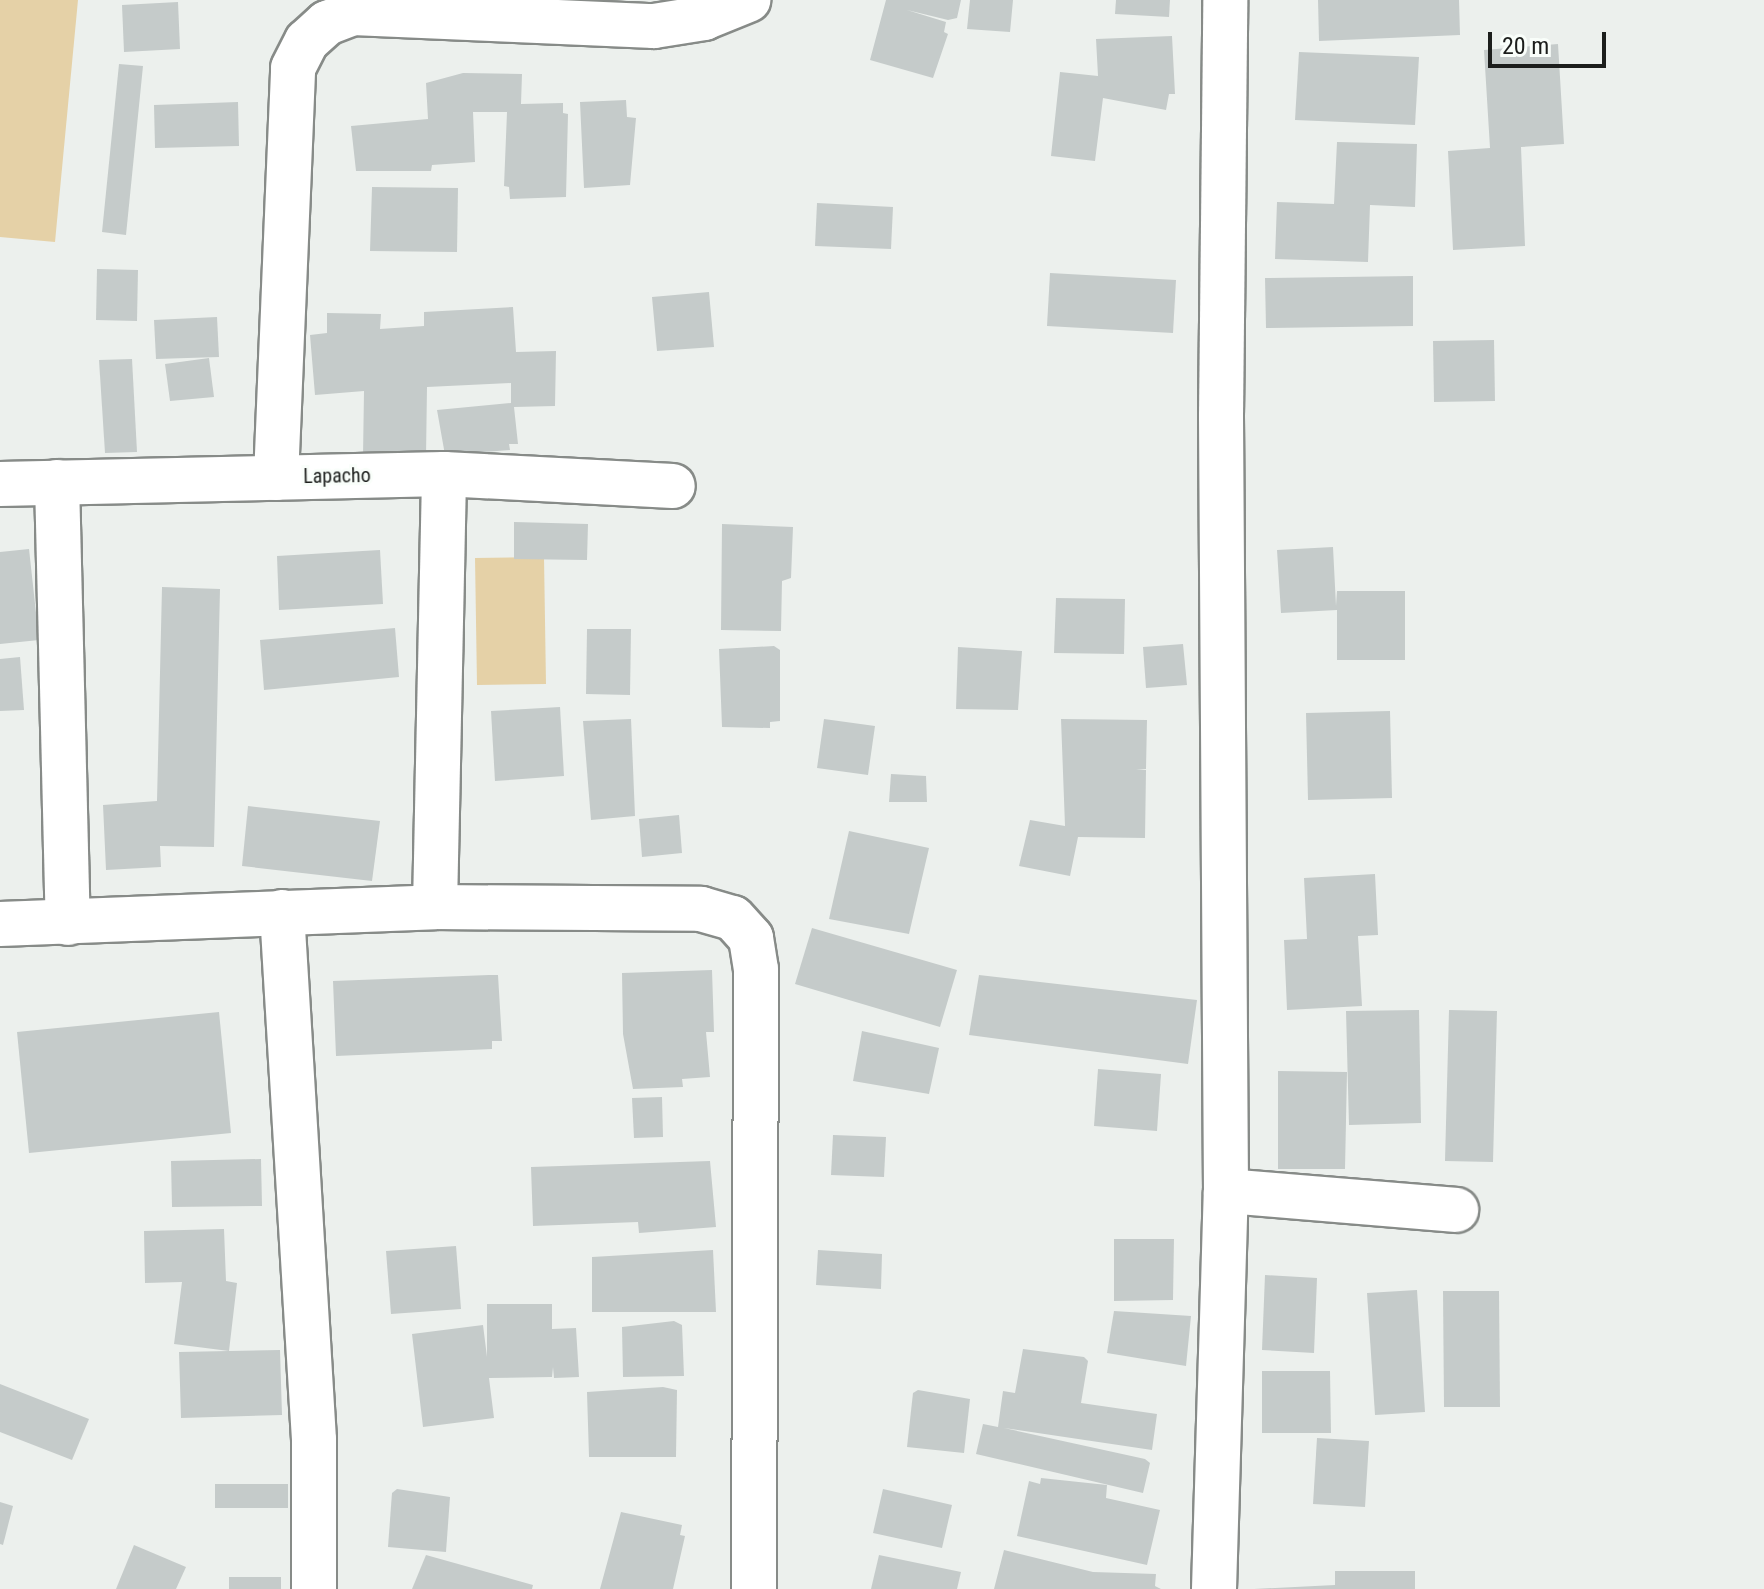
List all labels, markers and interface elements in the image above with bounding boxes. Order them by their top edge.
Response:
scale bar [1492,16,1610,66]
text: 20 m [1502,32,1549,60]
street label: Lapacho [303,463,371,489]

